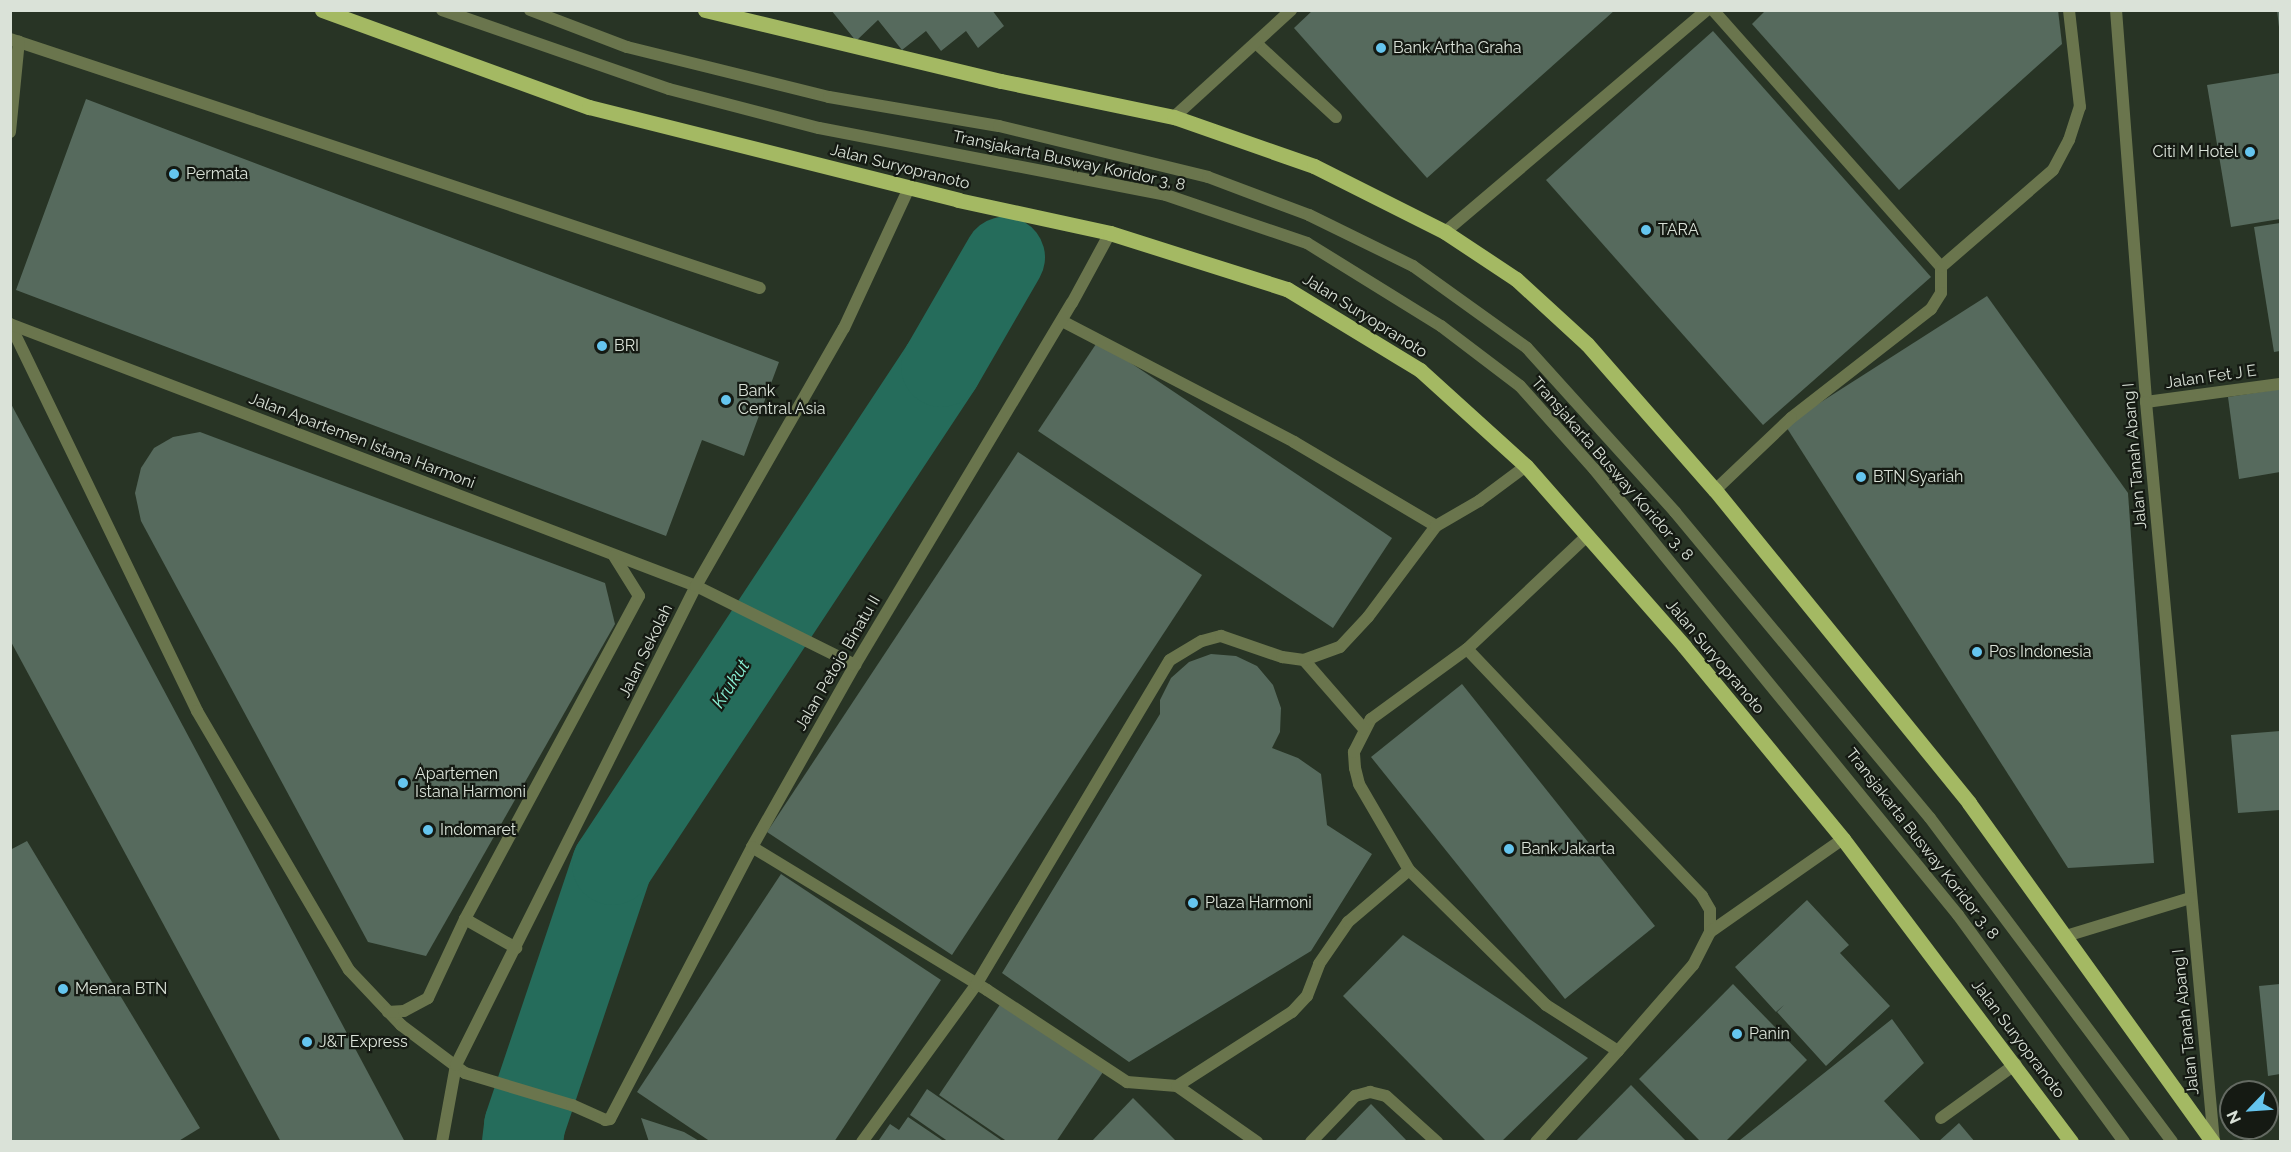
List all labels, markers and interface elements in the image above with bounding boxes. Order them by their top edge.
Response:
place label: Bank Artha Graha [1393,38,1522,58]
marker: Bank Artha Graha [1374,41,1388,55]
street label: Transjakarta Busway Koridor 3, 8 [951,127,1187,195]
street label: Jalan Suryopranoto [828,140,972,194]
place label: Citi M Hotel [2152,142,2238,162]
marker: Citi M Hotel [2243,145,2257,159]
place label: Permata [186,164,248,184]
marker: Permata [167,167,181,181]
place label: TARA [1658,220,1699,240]
marker: TARA [1639,223,1653,237]
street label: Jalan Suryopranoto [1299,270,1431,362]
place label: BRI [614,336,639,356]
marker: BRI [595,339,609,353]
street label: Jalan Fet J E [2164,361,2258,393]
street label: Transjakarta Busway Koridor 3, 8 [1527,373,1697,565]
place label: Bank Central Asia [738,381,826,419]
street label: Jalan Tanah Abang I [2119,382,2151,530]
street label: Jalan Apartemen Istana Harmoni [246,389,478,493]
marker: Bank Central Asia [719,393,733,407]
place label: BTN Syariah [1873,467,1963,487]
marker: BTN Syariah [1854,470,1868,484]
street label: Jalan Petojo Binatu II [791,592,885,734]
street label: Jalan Suryopranoto [1662,596,1768,718]
street label: Jalan Sekolah [615,601,677,701]
place label: Pos Indonesia [1989,642,2092,662]
marker: Pos Indonesia [1970,645,1984,659]
water label: Krukut [707,656,755,712]
street label: Transjakarta Busway Koridor 3, 8 [1841,744,2003,944]
place label: Apartemen Istana Harmoni [415,764,526,802]
marker: Apartemen Istana Harmoni [396,776,410,790]
place label: Indomaret [440,820,516,840]
marker: Indomaret [421,823,435,837]
place label: Bank Jakarta [1521,839,1615,859]
marker: Bank Jakarta [1502,842,1516,856]
place label: Plaza Harmoni [1205,893,1312,913]
marker: Plaza Harmoni [1186,896,1200,910]
street label: Jalan Tanah Abang I [2169,948,2203,1096]
street label: Jalan Suryopranoto [1967,976,2069,1102]
place label: Menara BTN [75,979,167,999]
marker: Menara BTN [56,982,70,996]
place label: Panin [1749,1024,1790,1044]
marker: Panin [1730,1027,1744,1041]
place label: J&T Express [319,1032,408,1052]
marker: J&T Express [300,1035,314,1049]
north arrow [2219,1080,2279,1140]
text: N [2223,1107,2245,1127]

